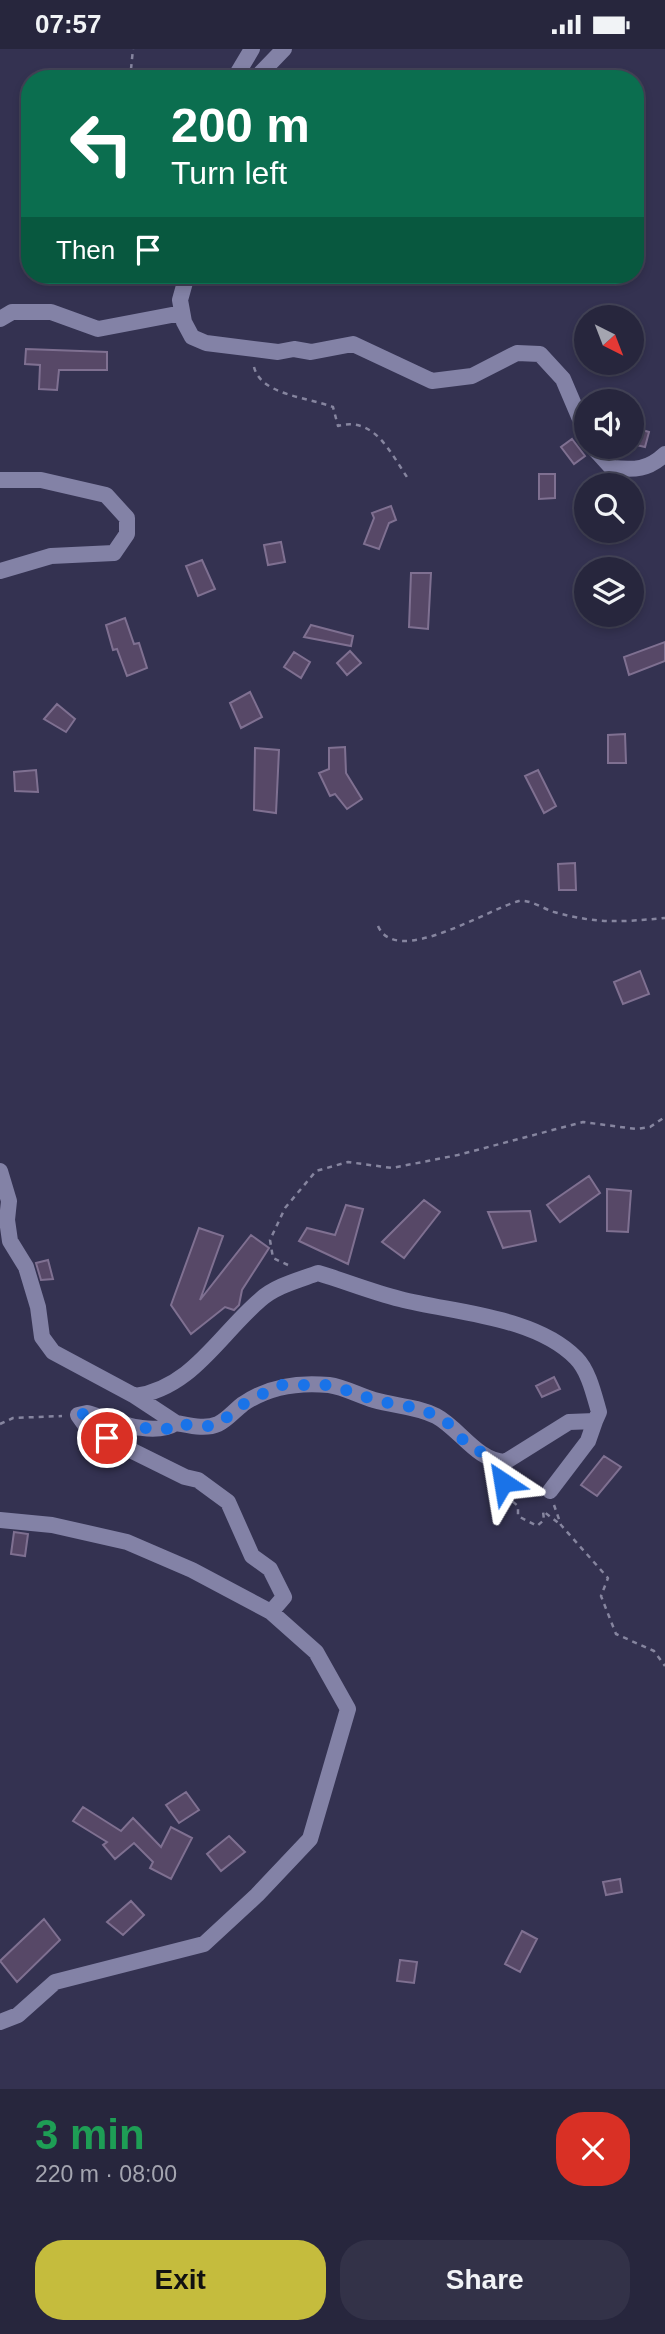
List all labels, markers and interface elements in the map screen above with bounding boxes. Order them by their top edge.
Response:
text: 07:57 [35,9,102,39]
icon: left [56,98,147,189]
text: 200 m [171,98,310,152]
text: Turn left [171,155,287,191]
icon: arrive [129,231,167,269]
text: Then [56,235,115,265]
north arrow [574,305,644,375]
map controls [574,305,644,627]
button: sound [574,389,644,459]
button: search [574,473,644,543]
button: layers [574,557,644,627]
pin [77,1408,137,1468]
icon: arrive [88,1419,126,1457]
position arrow [466,1445,540,1519]
text: 3 min [35,2111,145,2158]
button: close [556,2112,630,2186]
text: 220 m · 08:00 [35,2161,177,2187]
button: Exit [35,2240,326,2320]
button: Share [340,2240,630,2320]

